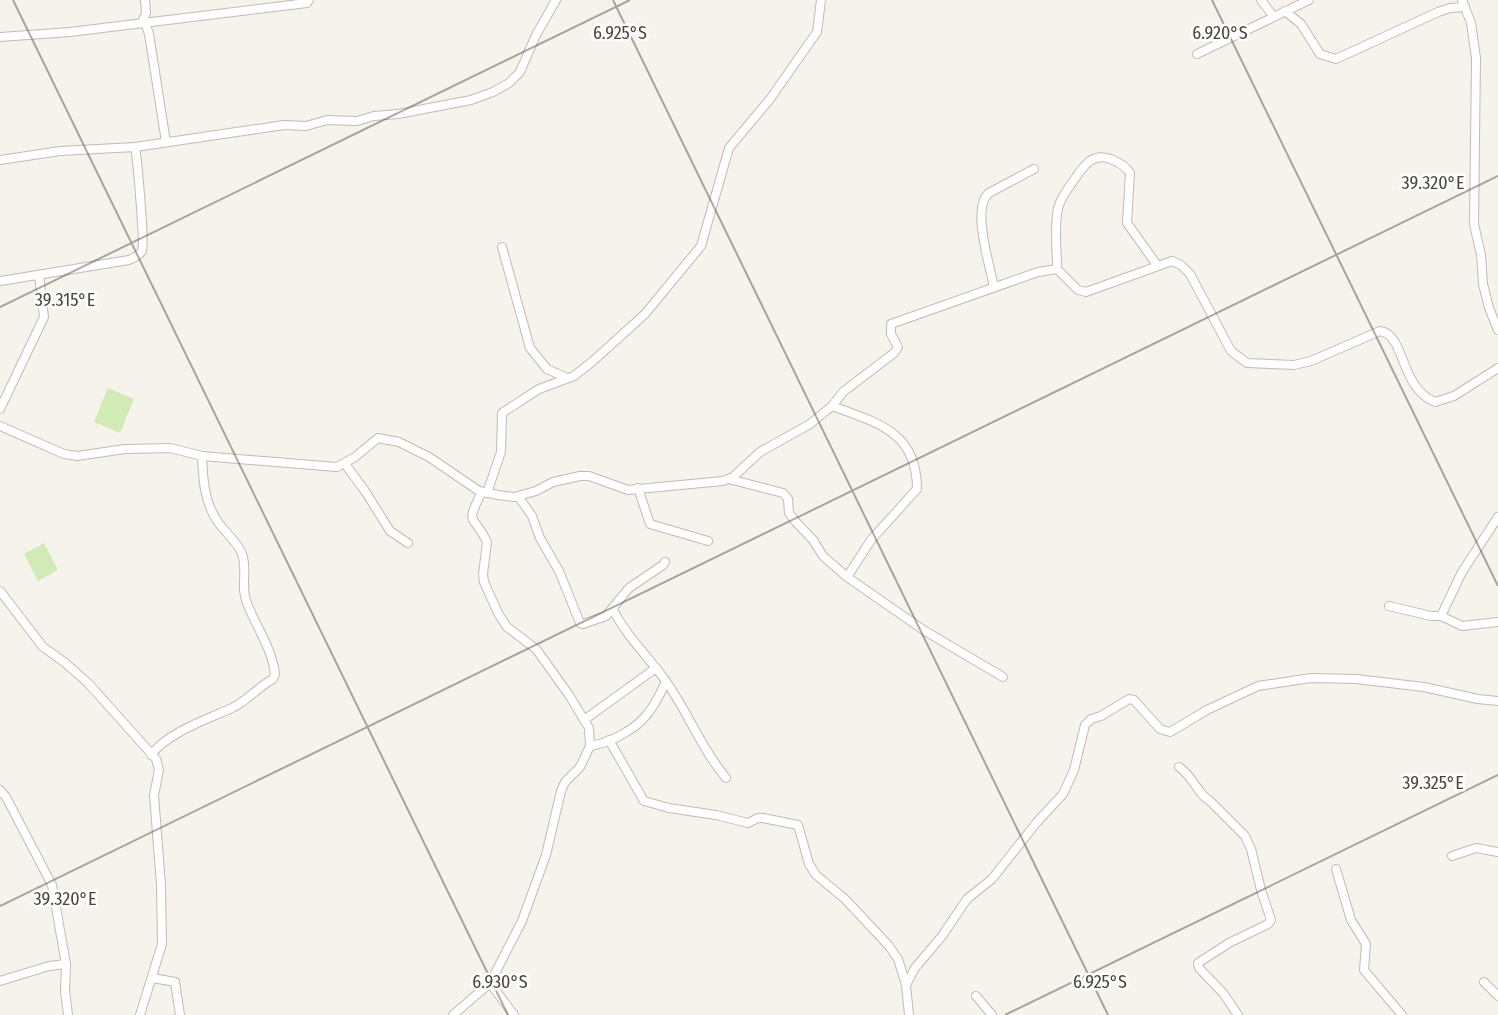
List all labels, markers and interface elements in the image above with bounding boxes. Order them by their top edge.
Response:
text: 6.925°S [593,22,647,44]
text: 6.920°S [1192,22,1248,44]
text: 39.320°E [1402,172,1464,194]
text: 39.315°E [35,289,95,311]
text: 39.325°E [1402,772,1464,794]
text: 39.320°E [34,888,96,910]
text: 6.930°S [472,971,528,993]
text: 6.925°S [1073,971,1127,993]

